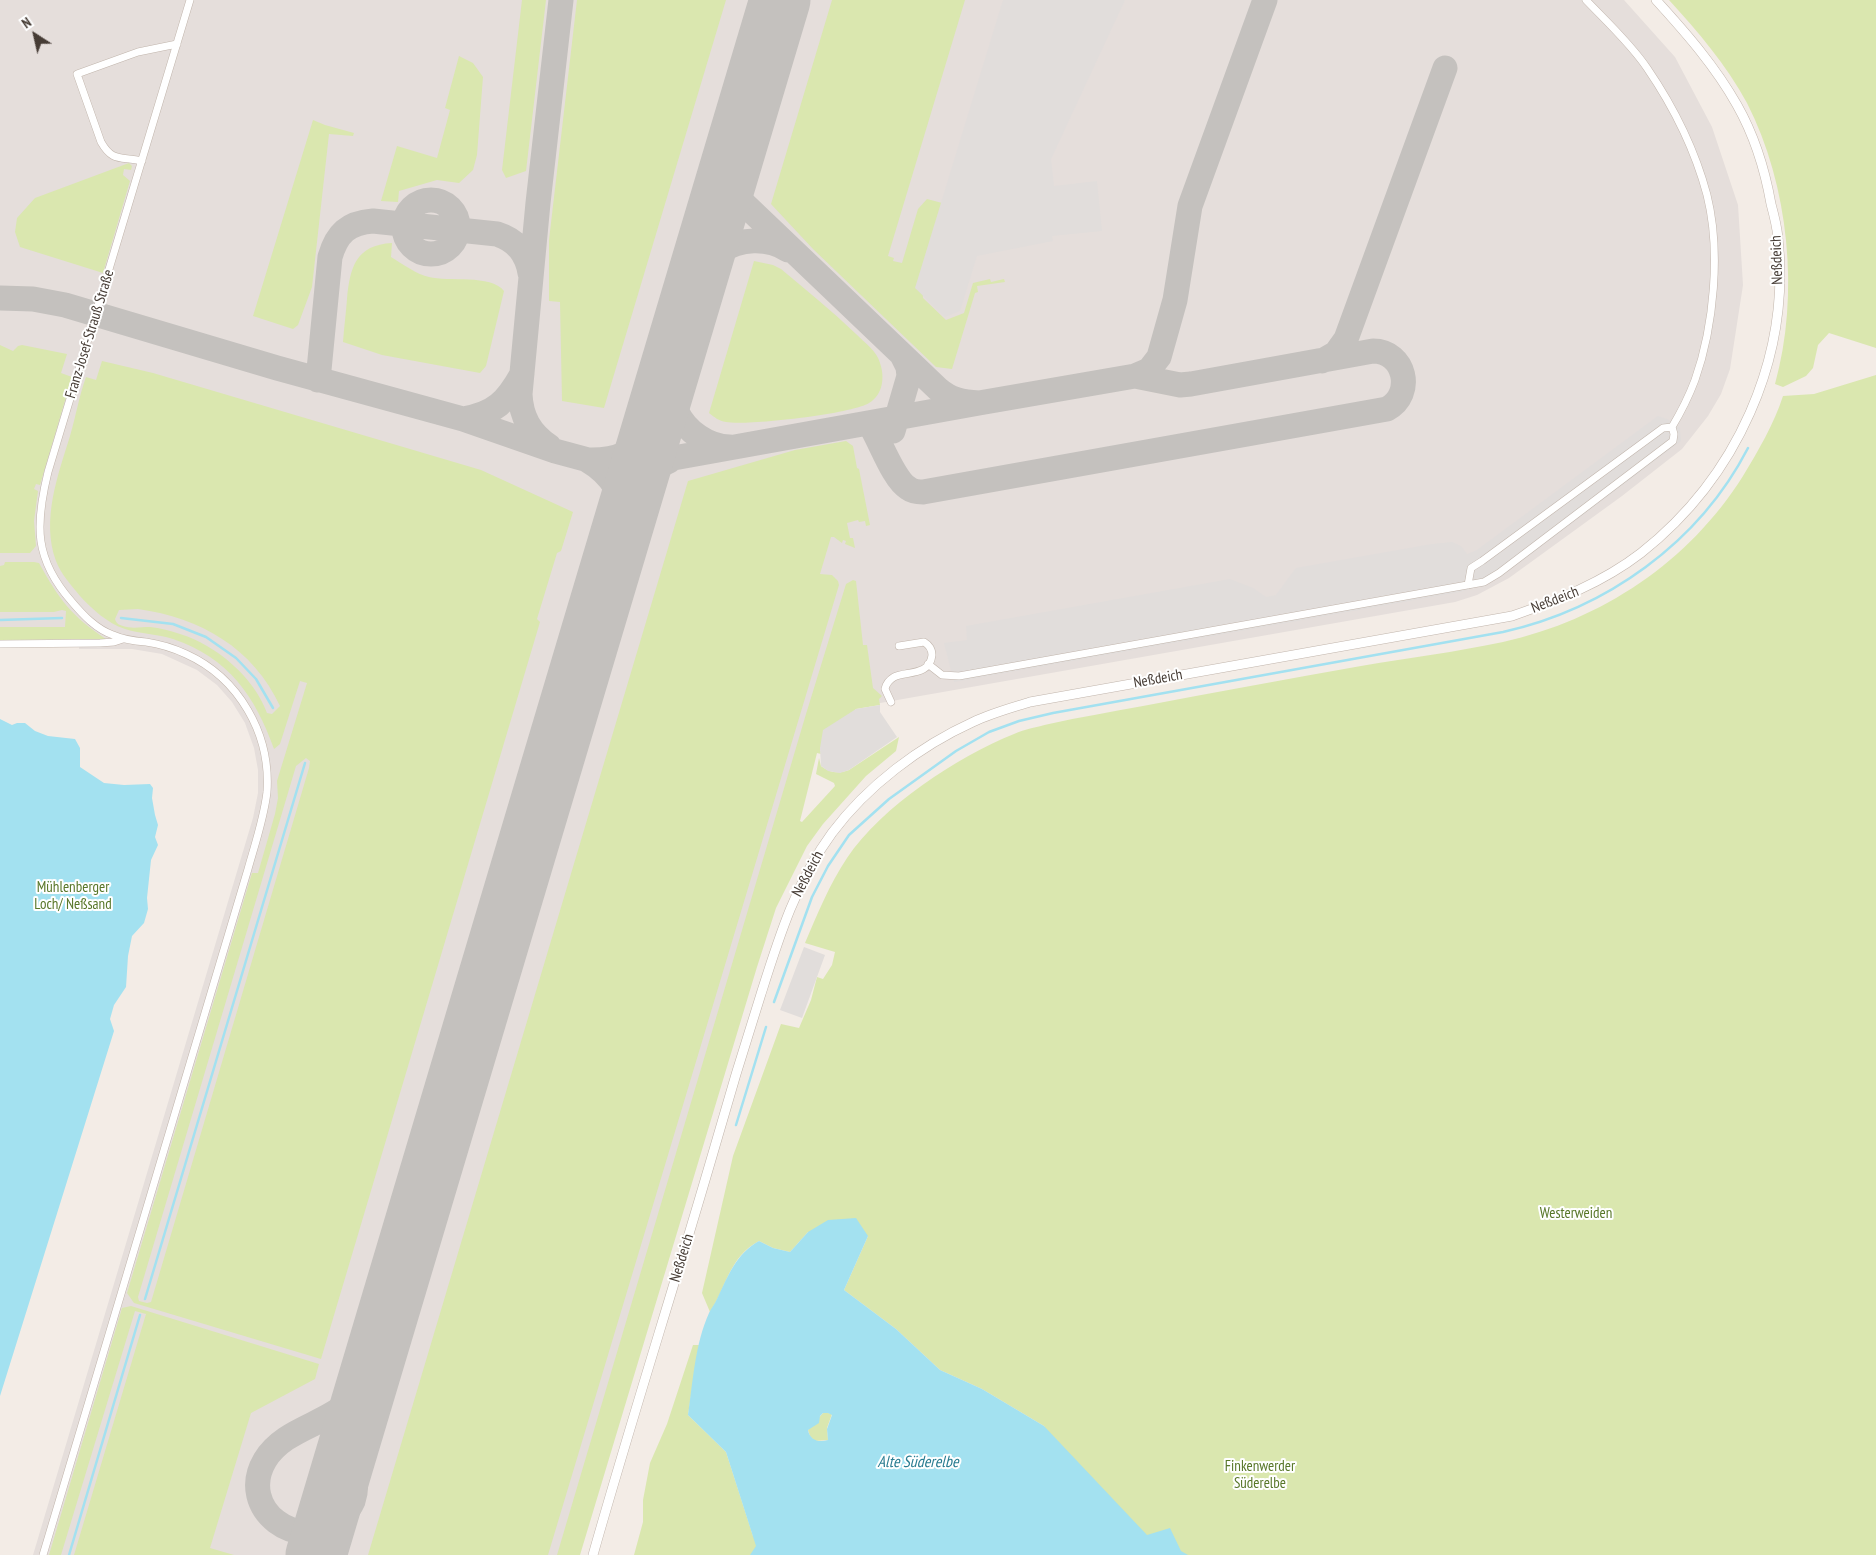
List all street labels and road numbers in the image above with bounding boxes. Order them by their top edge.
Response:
street label: Neßdeich [1767,235,1787,285]
street label: Franz-Josef-Strauß Straße [62,267,118,401]
street label: Neßdeich [1529,583,1581,617]
street label: Neßdeich [1132,666,1184,692]
street label: Neßdeich [788,848,828,900]
street label: Neßdeich [666,1232,698,1284]

